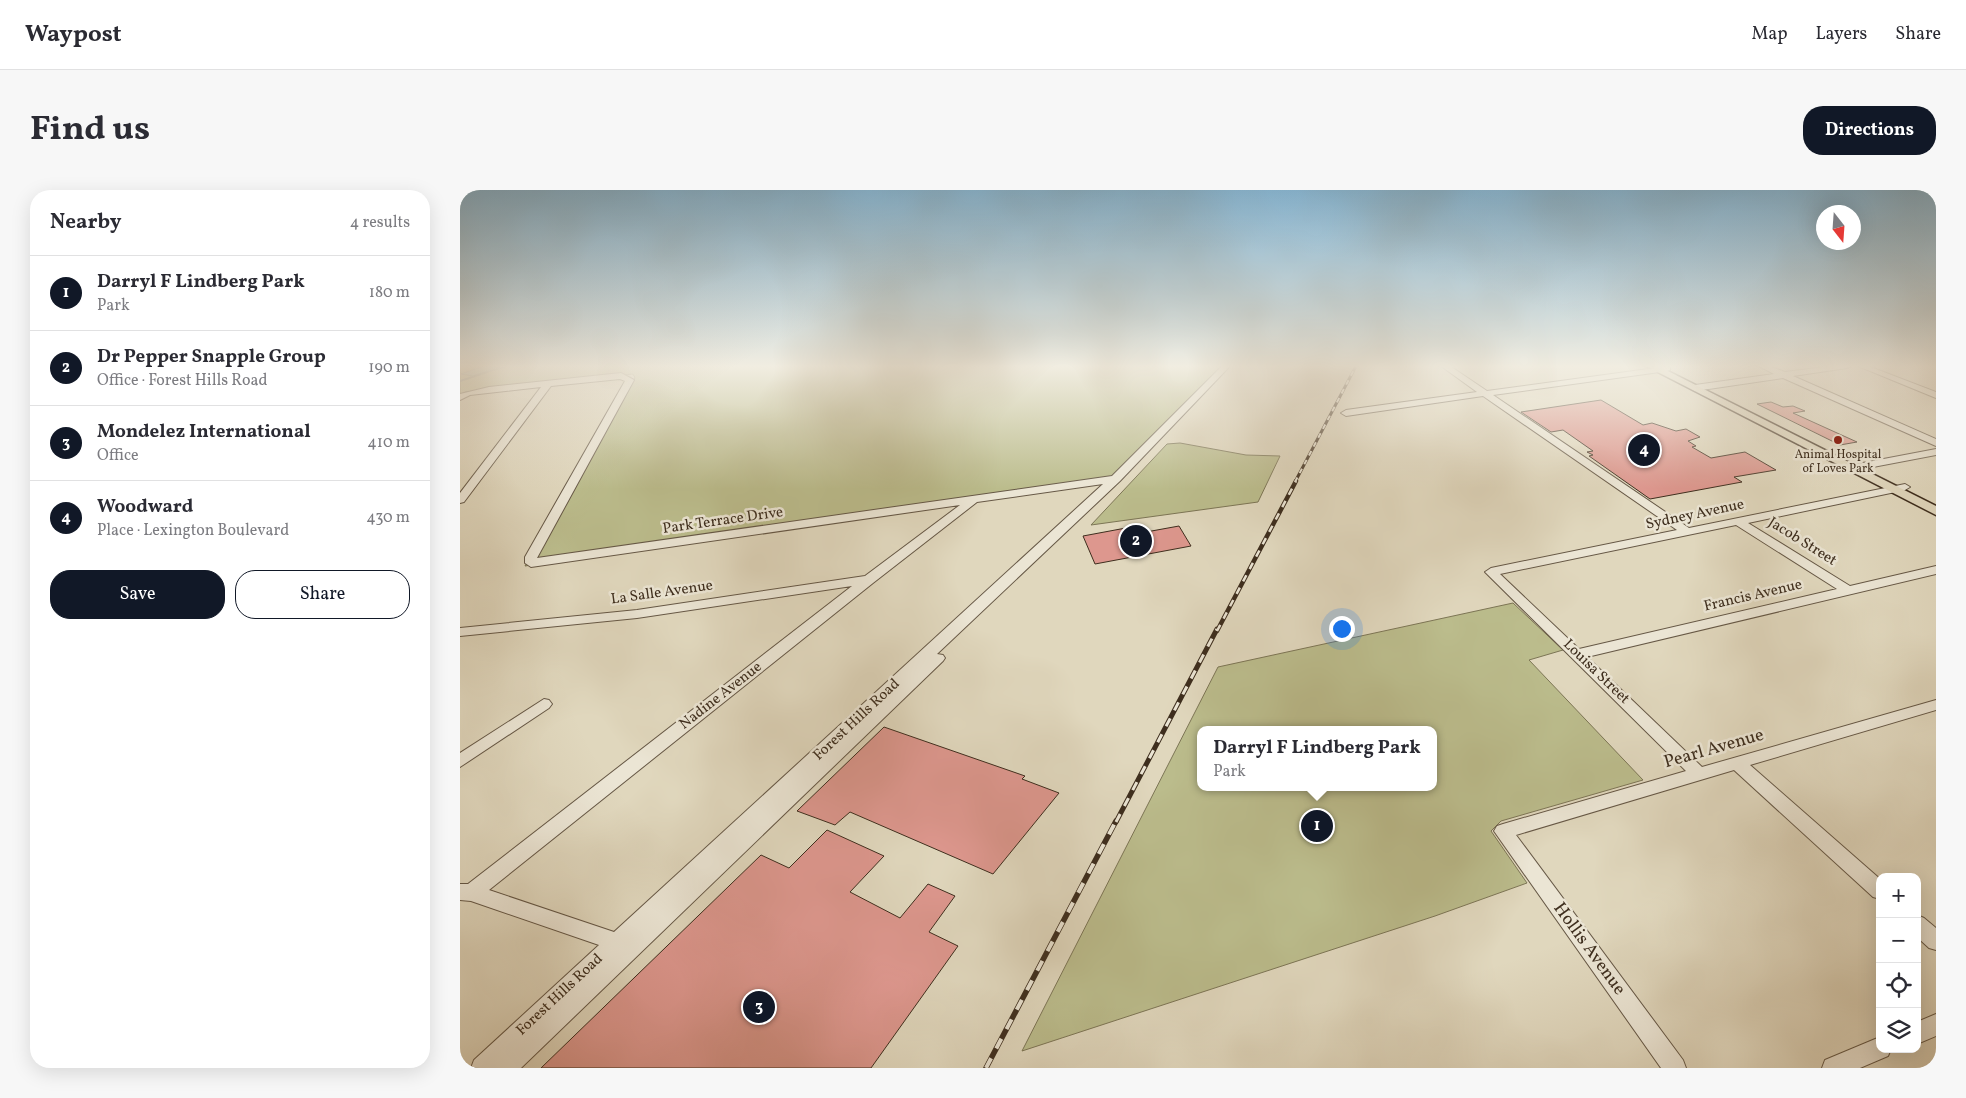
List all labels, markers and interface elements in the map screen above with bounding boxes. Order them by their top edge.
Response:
text: Waypost [25,18,122,52]
text: Map [1751,22,1787,47]
text: Layers [1815,22,1867,47]
text: Share [1895,22,1941,47]
text: Find us [30,106,150,154]
button: Directions [1803,106,1936,155]
north arrow [1816,205,1861,250]
text: Nearby [50,208,121,237]
text: 4 results [350,212,410,234]
text: Darryl F Lindberg Park [97,269,305,295]
text: 1 [63,282,69,304]
text: 180 m [369,282,410,304]
text: Park [97,295,130,317]
text: Dr Pepper Snapple Group [97,344,326,370]
text: 2 [62,357,70,379]
text: 190 m [368,357,410,379]
text: Office · Forest Hills Road [97,370,267,392]
text: Mondelez International [97,419,311,445]
pin: 4 [1628,431,1660,469]
text: 3 [62,432,70,454]
text: 410 m [367,432,410,454]
marker: Animal Hospital of Loves Park [1832,434,1844,446]
text: Office [97,445,139,467]
place label: Animal Hospital of Loves Park [1795,447,1882,477]
text: Woodward [97,494,193,520]
street label: Sydney Avenue [1644,494,1746,536]
street label: Park Terrace Drive [661,502,785,540]
text: 4 [61,507,71,529]
text: 430 m [366,507,410,529]
street label: Jacob Street [1764,513,1840,571]
text: Place · Lexington Boulevard [97,520,289,542]
pin: 2 [1120,522,1152,560]
button: Save [50,570,225,619]
button: Share [235,570,410,619]
street label: Francis Avenue [1702,574,1804,618]
street label: La Salle Avenue [610,575,714,611]
your location [1329,616,1355,642]
street label: Louisa Street [1558,635,1634,709]
street label: Nadine Avenue [675,657,767,735]
street label: Forest Hills Road [809,674,905,766]
street label: Pearl Avenue [1661,723,1767,775]
popup [1197,726,1437,791]
text: Darryl F Lindberg Park [1213,735,1421,761]
text: Park [1213,761,1246,783]
pin: 1 [1301,807,1333,845]
map controls [1876,873,1921,1053]
button: + [1876,873,1921,918]
street label: Hollis Avenue [1547,897,1631,1001]
button: − [1876,918,1921,963]
street label: Forest Hills Road [512,949,608,1041]
button: locate [1876,963,1921,1008]
pin: 3 [743,988,775,1026]
button: layers [1876,1008,1921,1053]

